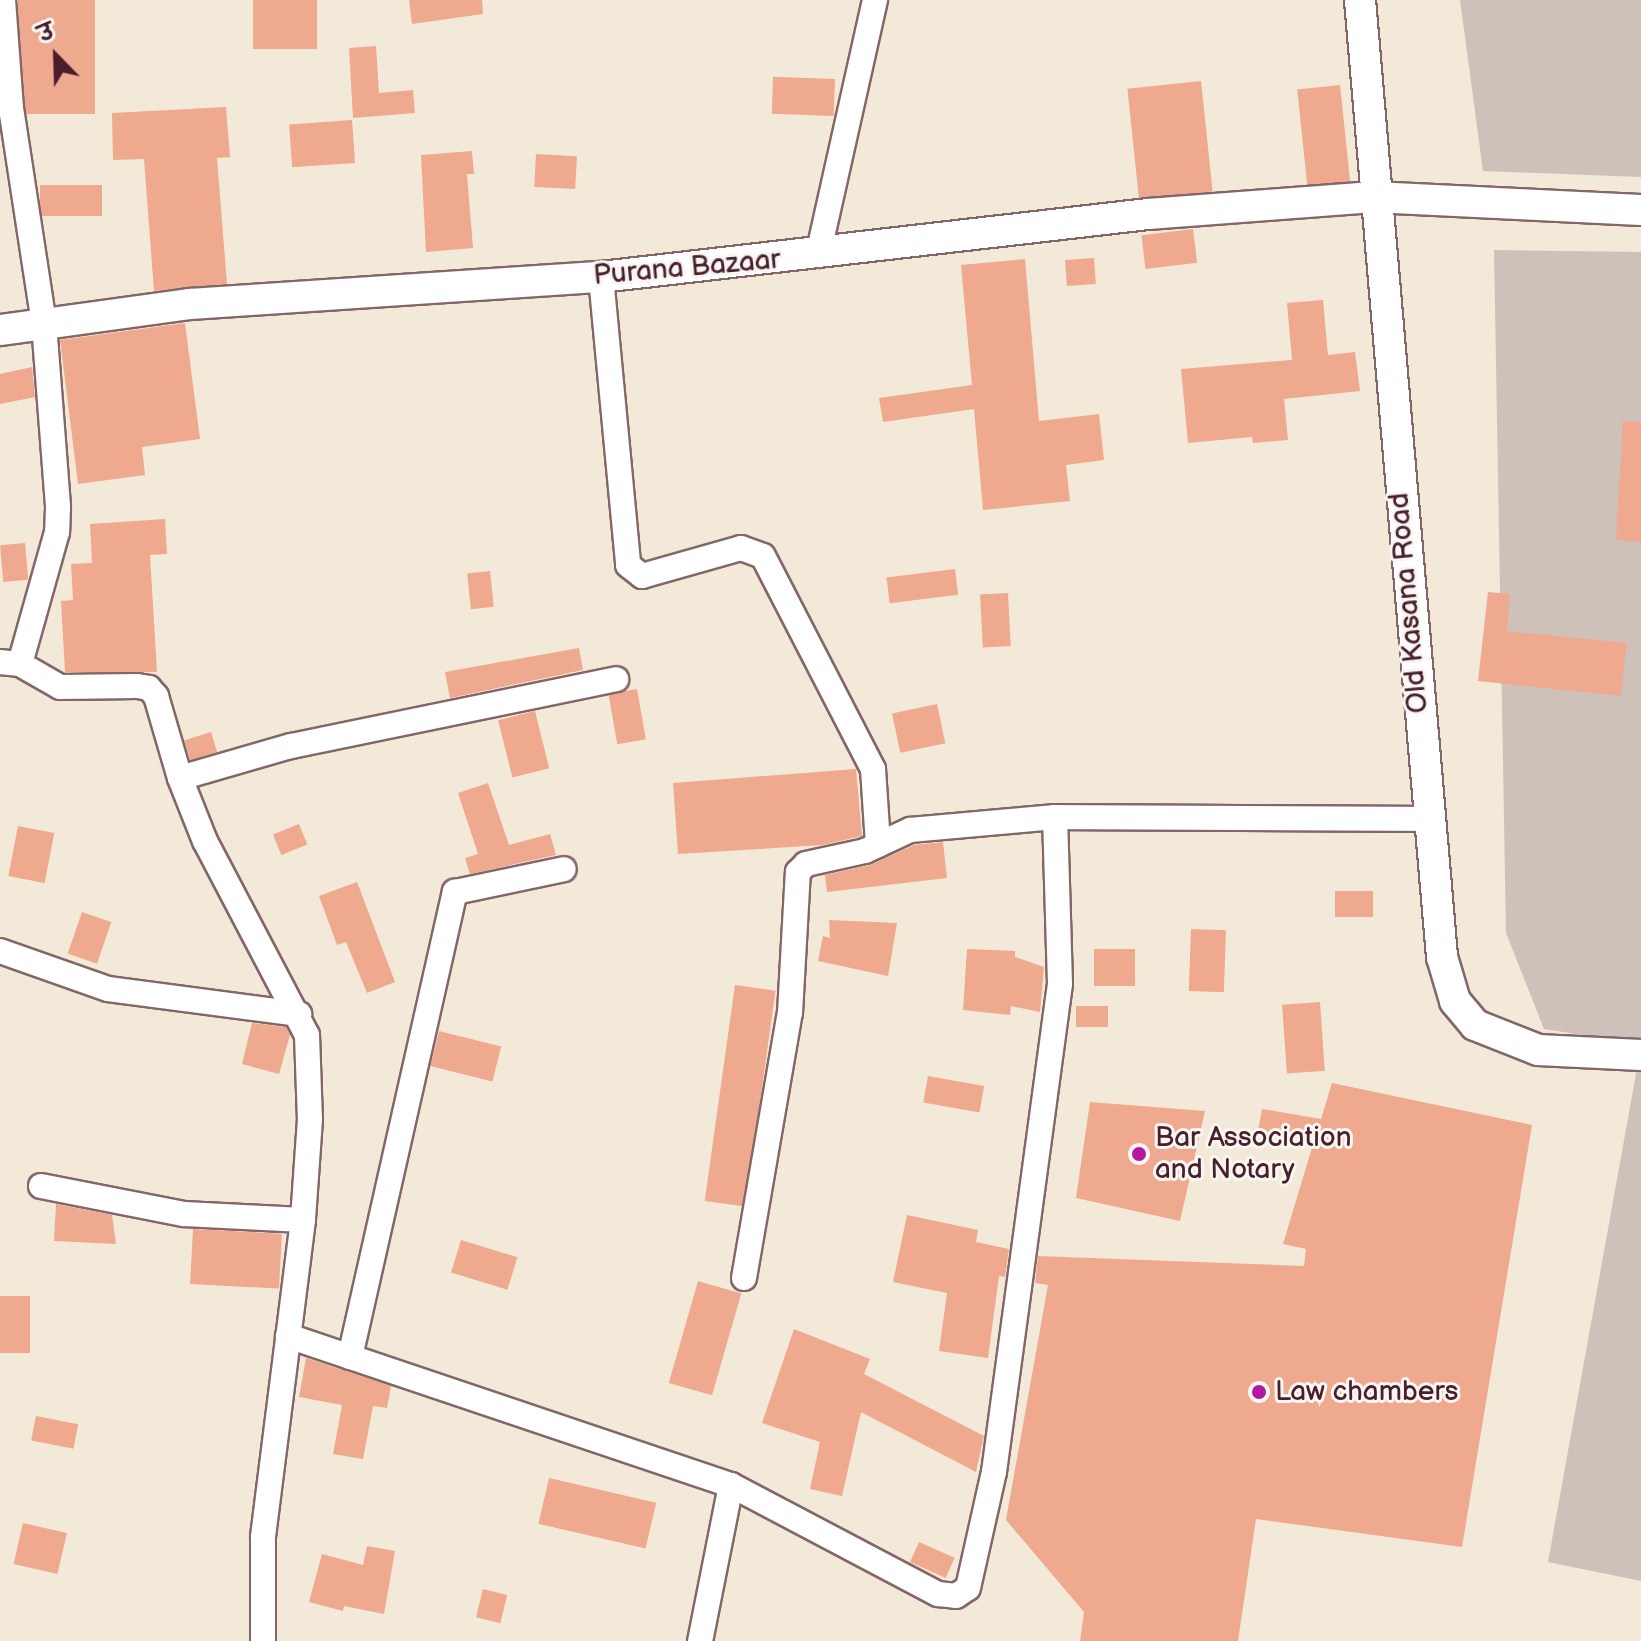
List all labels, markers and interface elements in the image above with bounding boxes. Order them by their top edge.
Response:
north arrow [16,16,96,96]
text: उ [34,18,58,49]
street label: Purana Bazaar [592,243,782,293]
street label: Old Kasana Road [1383,491,1435,715]
place label: Bar Association and Notary [1155,1121,1352,1187]
marker: Bar Association and Notary [1130,1145,1148,1163]
place label: Law chambers [1275,1375,1458,1409]
marker: Law chambers [1250,1383,1268,1401]

